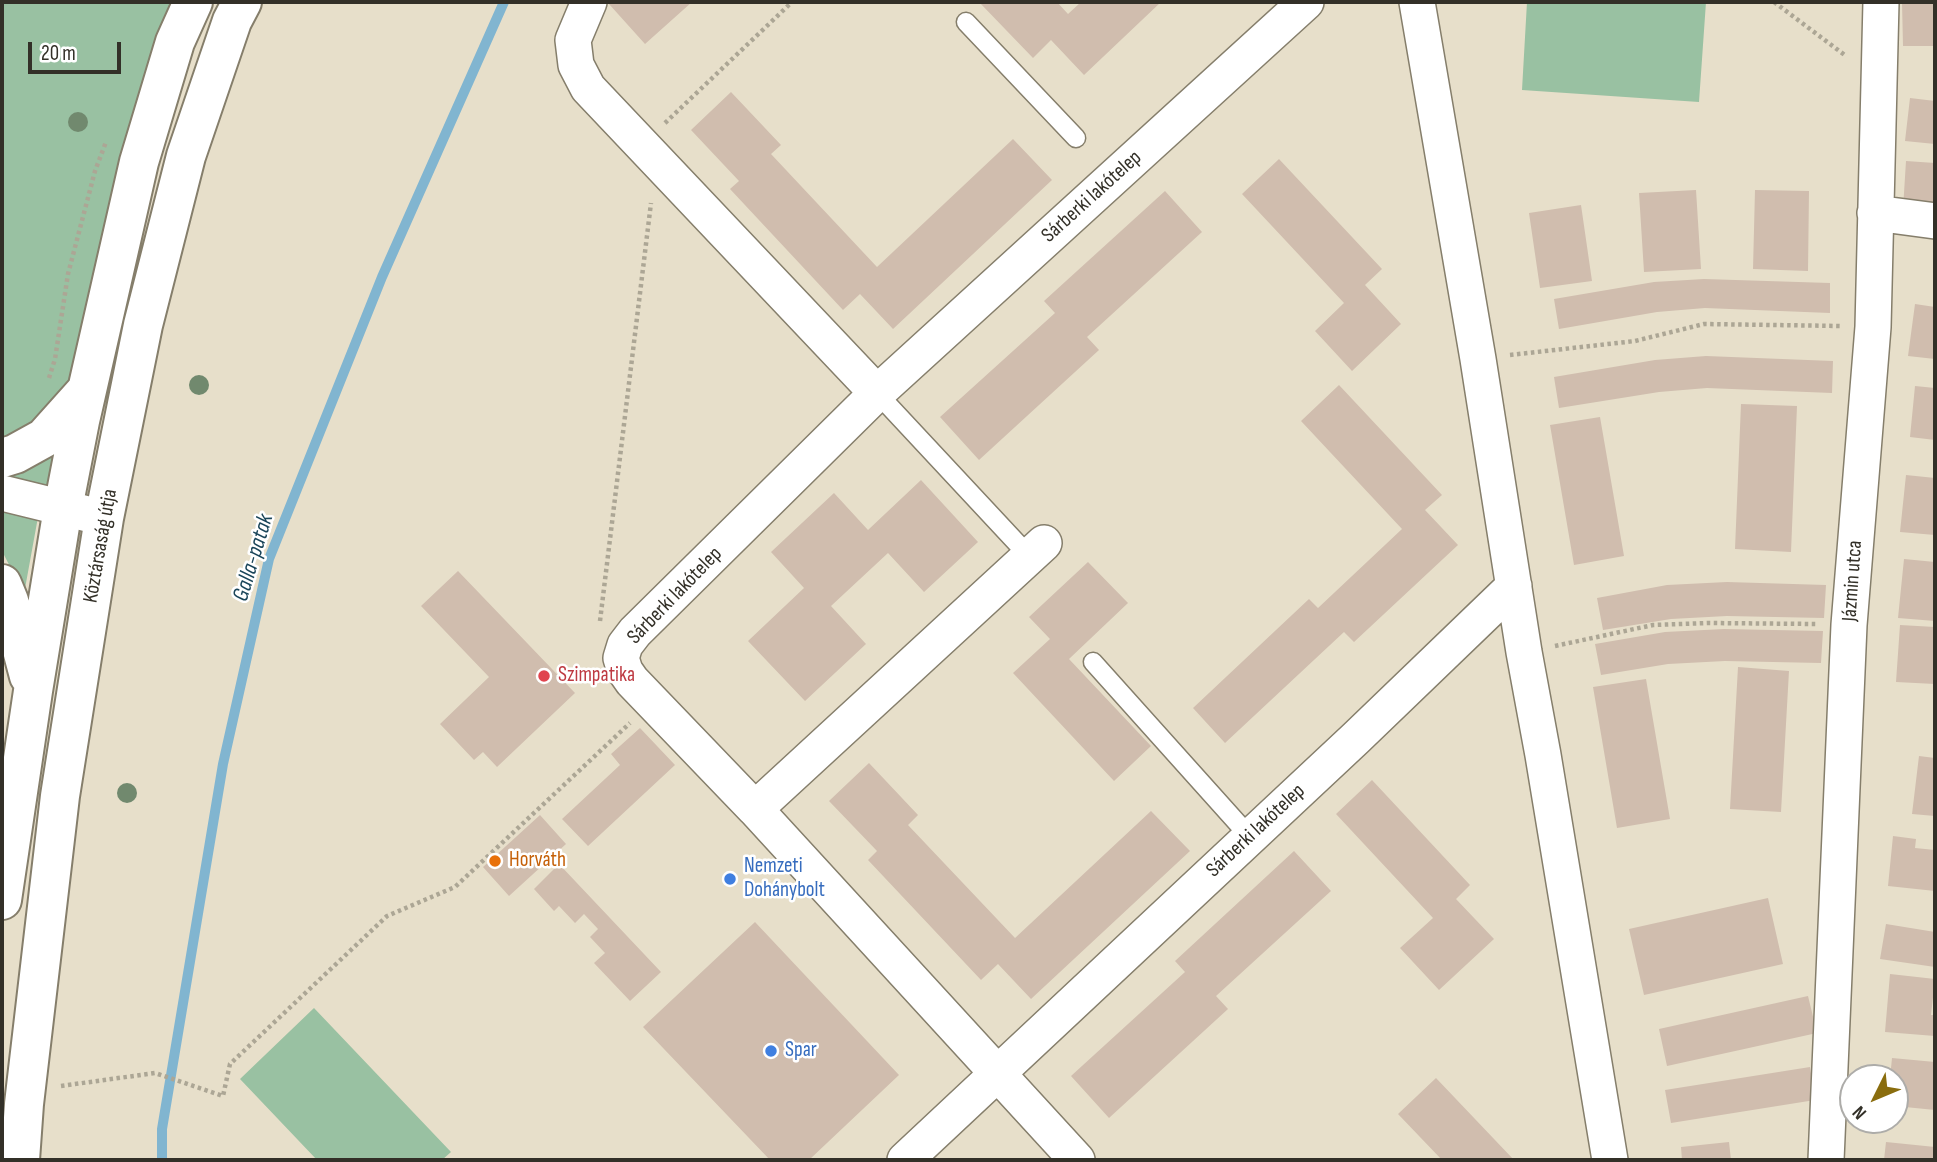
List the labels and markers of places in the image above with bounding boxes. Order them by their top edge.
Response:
place label: Szimpatika [558,663,635,689]
marker: Szimpatika [536,668,552,684]
place label: Horváth [509,848,566,874]
marker: Horváth [487,853,503,869]
place label: Nemzeti Dohánybolt [744,854,825,904]
marker: Nemzeti Dohánybolt [722,871,738,887]
place label: Spar [785,1038,817,1064]
marker: Spar [763,1043,779,1059]

